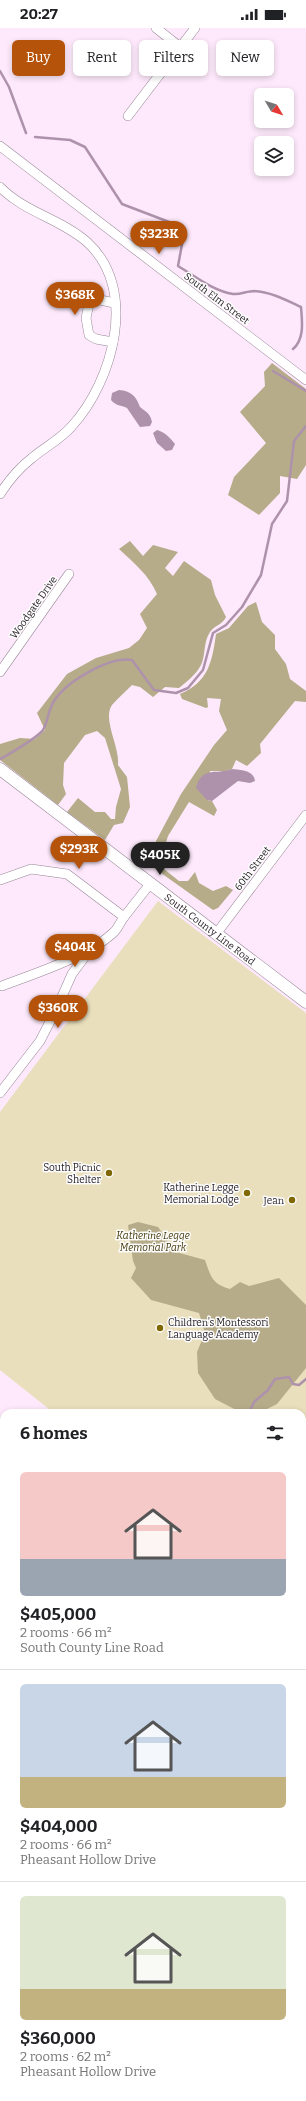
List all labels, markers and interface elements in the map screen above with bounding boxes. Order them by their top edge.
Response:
text: 20:27 [20,5,58,23]
chip: Buy [12,40,65,76]
chip: Rent [73,40,131,76]
chip: Filters [139,40,208,76]
chip: New [216,40,274,76]
north arrow [254,88,294,128]
map controls [254,88,294,176]
button: layers [254,136,294,176]
pin: $323K [131,221,187,255]
text: $323K [139,226,179,241]
street label: South Elm Street [181,270,252,327]
pin: $368K [47,282,103,316]
text: $368K [55,287,95,302]
street label: Woodgate Drive [8,574,60,641]
pin: $293K [51,836,107,870]
text: $293K [59,841,99,856]
pin: $405K [132,842,188,876]
street label: 60th Street [232,844,274,893]
text: $405K [140,847,180,862]
street label: South County Line Road [162,891,257,968]
pin: $404K [47,934,103,968]
text: $404K [54,939,96,954]
pin: $360K [30,995,86,1029]
text: $360K [38,1000,78,1015]
place label: South Picnic Shelter [43,1162,102,1186]
marker: South Picnic Shelter [104,1168,114,1178]
place label: Katherine Legge Memorial Lodge [163,1182,239,1206]
marker: Katherine Legge Memorial Lodge [242,1188,252,1198]
place label: Jean [263,1195,285,1207]
marker: Jean [287,1195,297,1205]
park label: Katherine Legge Memorial Park [116,1230,190,1254]
place label: Children's Montessori Language Academy [168,1317,269,1341]
marker: Children's Montessori Language Academy [155,1323,165,1333]
icon: filters [264,1422,286,1444]
text: 6 homes [20,1423,88,1444]
icon: home [117,1498,189,1570]
text: $405,000 [20,1604,96,1625]
text: 2 rooms · 66 m² [20,1625,112,1640]
text: South County Line Road [20,1640,164,1655]
icon: home [117,1710,189,1782]
text: $404,000 [20,1816,98,1837]
text: 2 rooms · 66 m² [20,1837,112,1852]
text: Pheasant Hollow Drive [20,1852,156,1867]
icon: home [117,1922,189,1994]
text: $360,000 [20,2028,96,2049]
text: 2 rooms · 62 m² [20,2049,111,2064]
text: Pheasant Hollow Drive [20,2064,156,2079]

